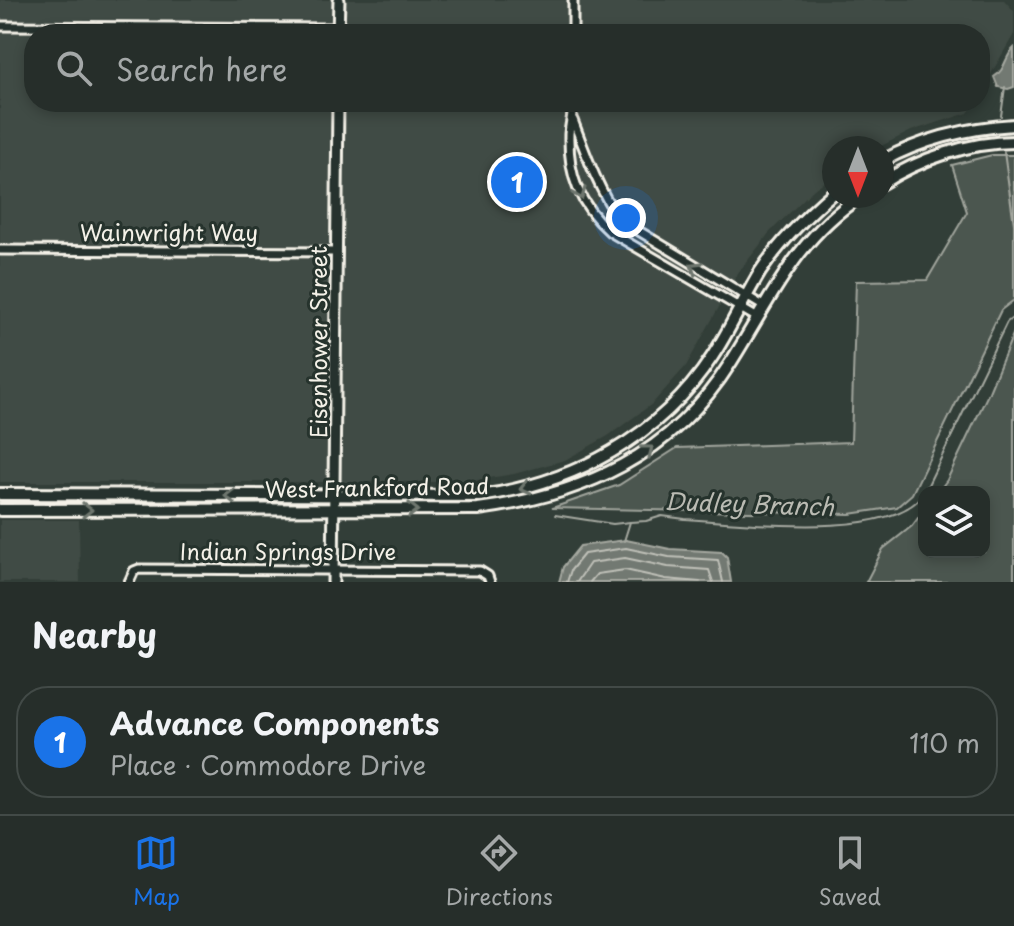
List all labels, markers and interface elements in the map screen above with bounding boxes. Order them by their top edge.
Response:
search box [24,24,990,112]
icon: search [52,46,96,90]
text: Search here [116,46,288,91]
north arrow [822,136,894,208]
pin: 1 [491,152,543,212]
one-way arrow [570,186,587,200]
your location [606,198,646,238]
street label: Wainwright Way [80,215,258,248]
street label: Eisenhower Street [301,246,334,438]
one-way arrow [689,261,704,277]
one-way arrow [639,446,653,460]
street label: West Frankford Road [265,468,489,505]
one-way arrow [518,479,532,496]
water label: Dudley Branch [664,482,835,524]
map controls [918,486,990,558]
button: layers [918,486,990,558]
one-way arrow [223,487,236,505]
one-way arrow [81,501,94,519]
one-way arrow [407,501,420,519]
street label: Indian Springs Drive [180,534,396,567]
text: Nearby [32,608,157,660]
text: Advance Components [110,700,439,745]
text: 1 [54,723,66,762]
text: 110 m [909,723,980,762]
text: Place · Commodore Drive [110,745,426,784]
tab: Map [133,831,180,912]
tab: Directions [446,831,553,912]
tab: Saved [819,831,881,912]

